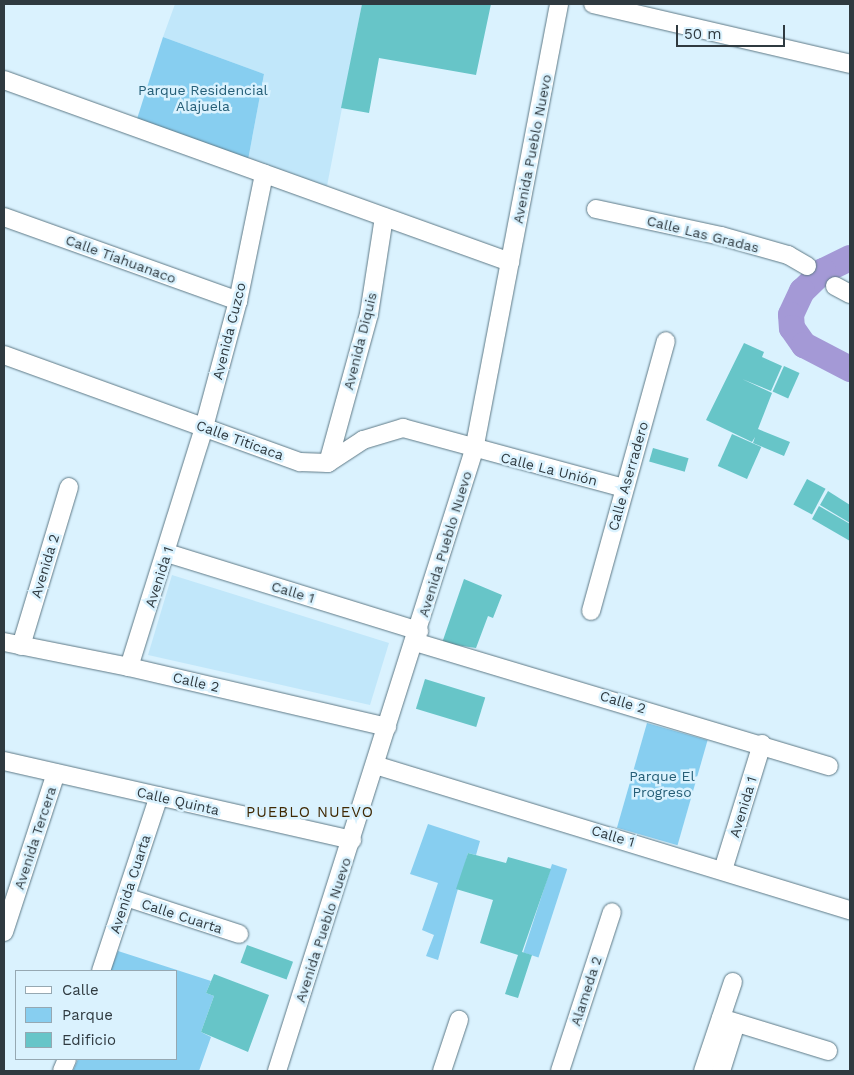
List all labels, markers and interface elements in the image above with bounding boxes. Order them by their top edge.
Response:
scale bar [679,15,788,47]
text: 50 m [684,25,721,43]
street label: Avenida Pueblo Nuevo [509,73,555,225]
park label: Parque Residencial Alajuela [138,82,268,114]
street label: Calle Las Gradas [645,212,761,256]
street label: Calle Tiahuanaco [63,231,179,287]
street label: Avenida Cuzco [209,281,249,381]
street label: Avenida Diquis [340,290,380,392]
street label: Calle Titicaca [194,416,286,464]
street label: Calle Aserradero [604,419,652,533]
street label: Calle La Unión [499,449,599,489]
street label: Avenida Pueblo Nuevo [415,469,475,619]
street label: Avenida 2 [27,532,63,600]
street label: Avenida 1 [141,544,177,610]
street label: Calle 1 [269,577,317,607]
street label: Calle 2 [171,669,221,695]
street label: Calle 2 [598,687,648,717]
park label: Parque El Progreso [629,768,695,800]
street label: Avenida 1 [726,774,760,840]
street label: Calle Quinta [135,783,221,819]
street label: Avenida Tercera [10,784,60,892]
district label: PUEBLO NUEVO [245,804,375,822]
street label: Calle 1 [589,821,637,851]
street label: Avenida Cuarta [106,832,154,936]
street label: Avenida Pueblo Nuevo [292,855,354,1005]
street label: Calle Cuarta [139,895,225,937]
street label: Alameda 2 [567,954,605,1028]
legend [15,970,178,1060]
text: Calle [62,981,99,999]
text: Parque [62,1006,113,1024]
text: Edificio [62,1031,116,1049]

